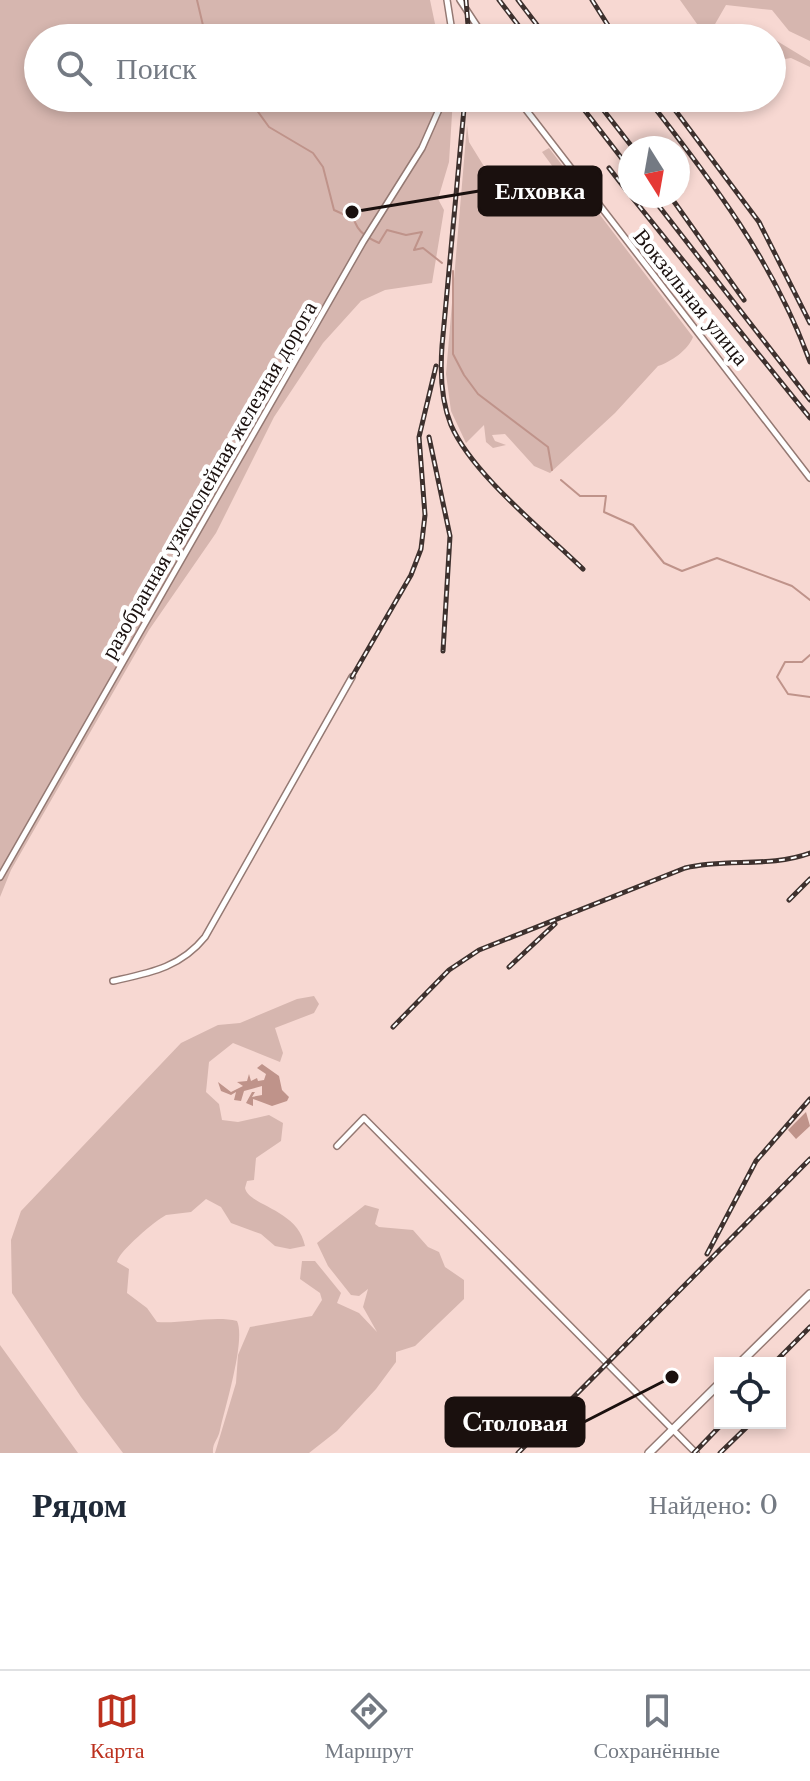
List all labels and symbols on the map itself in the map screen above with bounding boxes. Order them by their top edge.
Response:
north arrow [618,136,690,208]
callout: Елховка [479,167,601,215]
text: Елховка [495,176,585,205]
street label: Вокзальная улица [628,223,755,371]
street label: разобранная узкоколейная железная дорога [95,296,323,664]
callout: Cтоловая [446,1398,584,1446]
text: Cтоловая [462,1408,568,1437]

